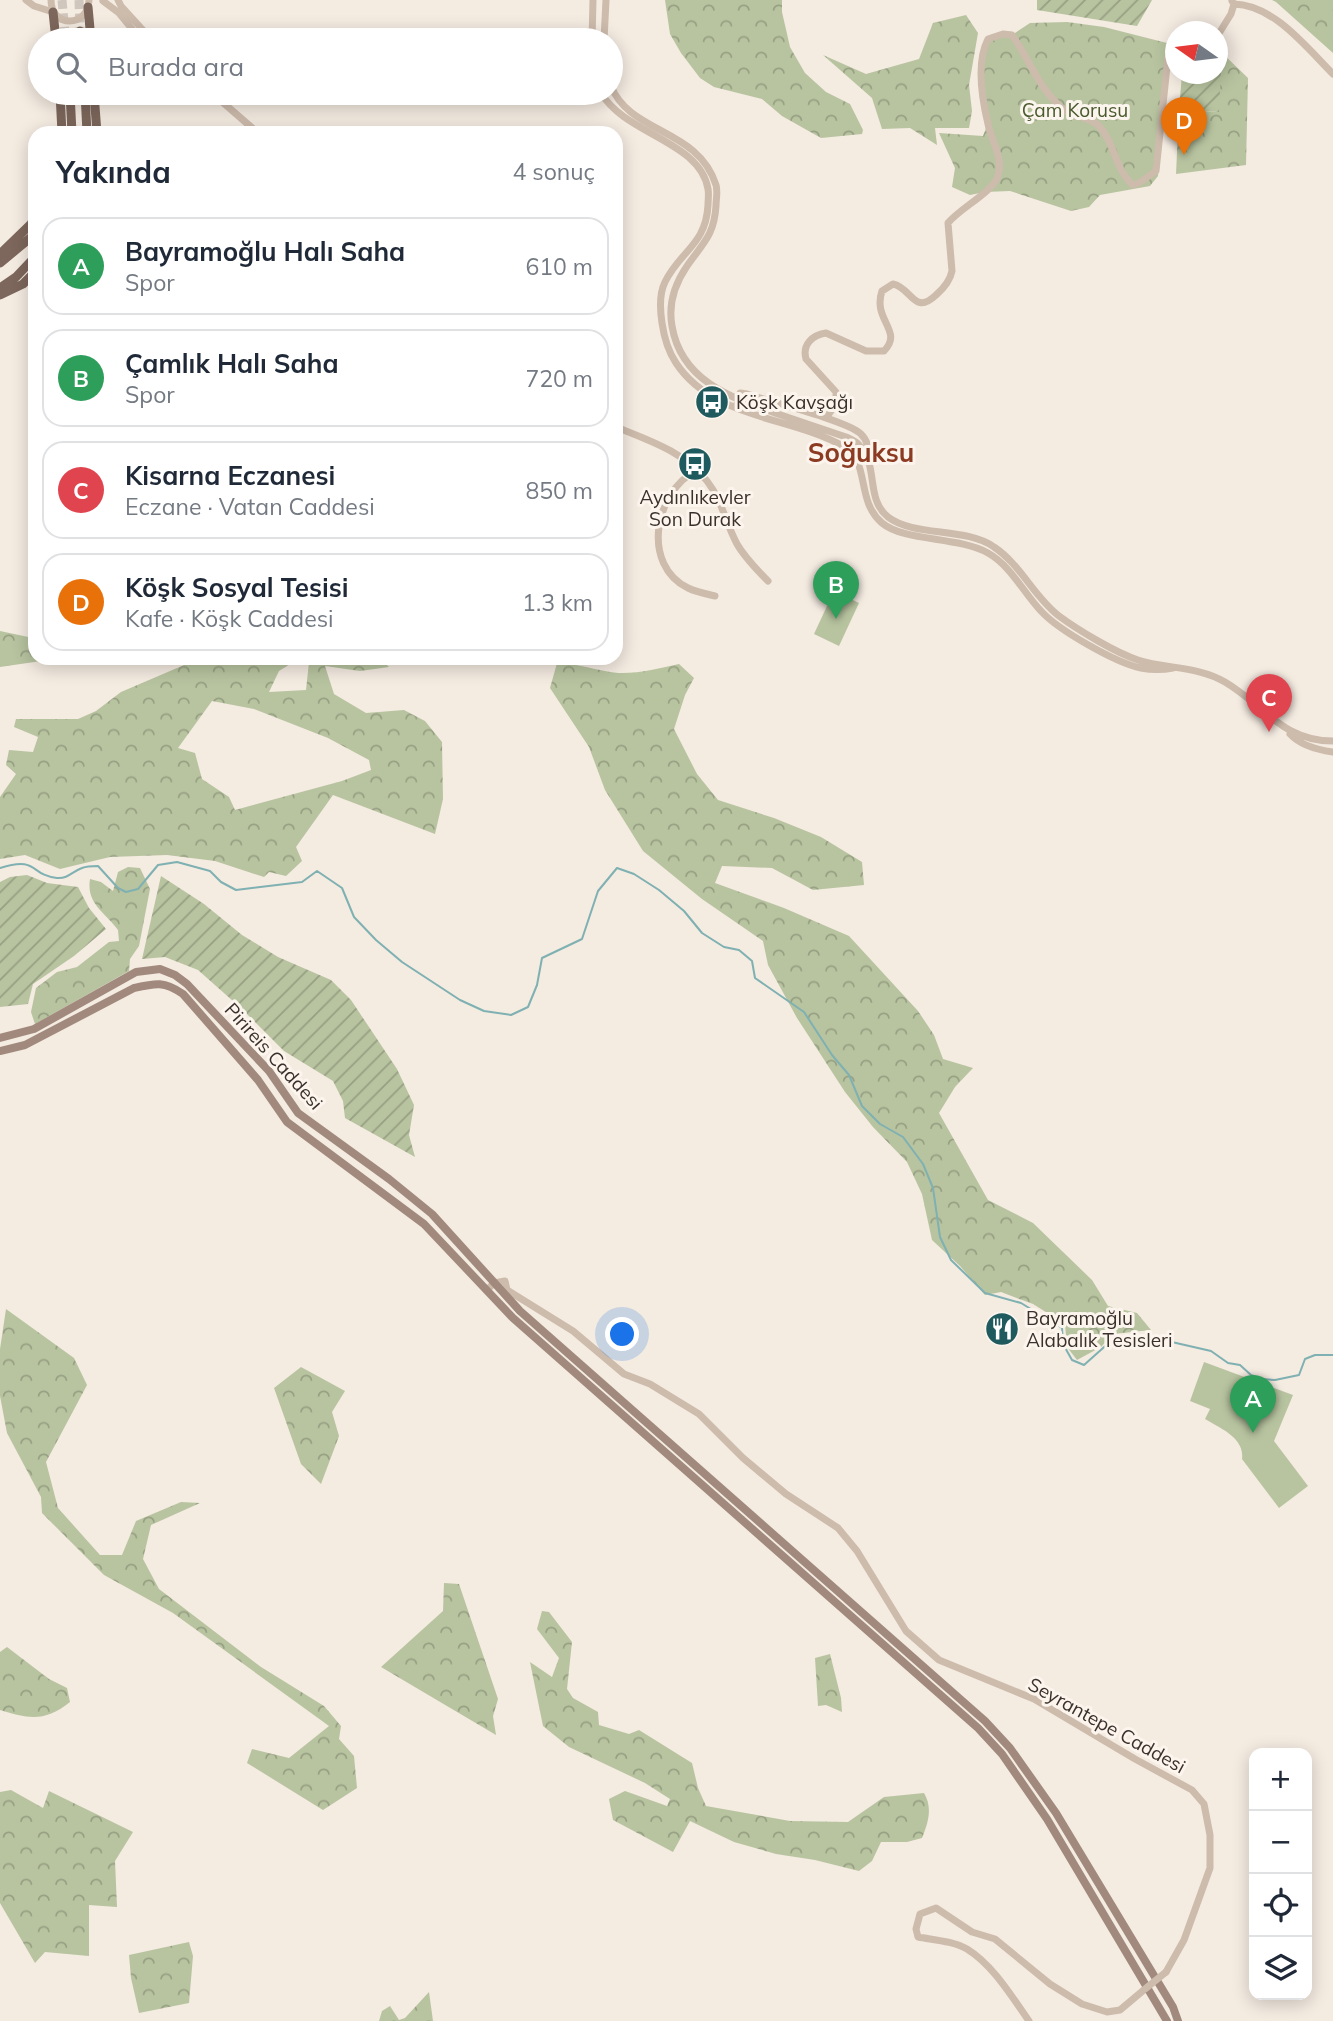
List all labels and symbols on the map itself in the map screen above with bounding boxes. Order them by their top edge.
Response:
north arrow [1165,21,1228,84]
pin: D [1161,97,1207,155]
park label: Çam Korusu [1022,98,1128,122]
bus stop icon: Köşk Kavşağı [693,383,731,421]
place label: Köşk Kavşağı [736,390,853,414]
district label: Soğuksu [808,436,914,469]
bus stop icon: Aydınlıkevler Son Durak [676,445,714,483]
place label: Aydınlıkevler Son Durak [639,485,751,531]
pin: B [813,561,859,619]
pin: C [1246,674,1292,732]
street label: Pirireis Caddesi [220,998,328,1114]
place label: Bayramoğlu Alabalık Tesisleri [1026,1306,1172,1352]
restaurant icon: Bayramoğlu Alabalık Tesisleri [983,1310,1021,1348]
your location [605,1317,639,1351]
pin: A [1230,1375,1276,1433]
street label: Seyrantepe Caddesi [1024,1672,1190,1778]

